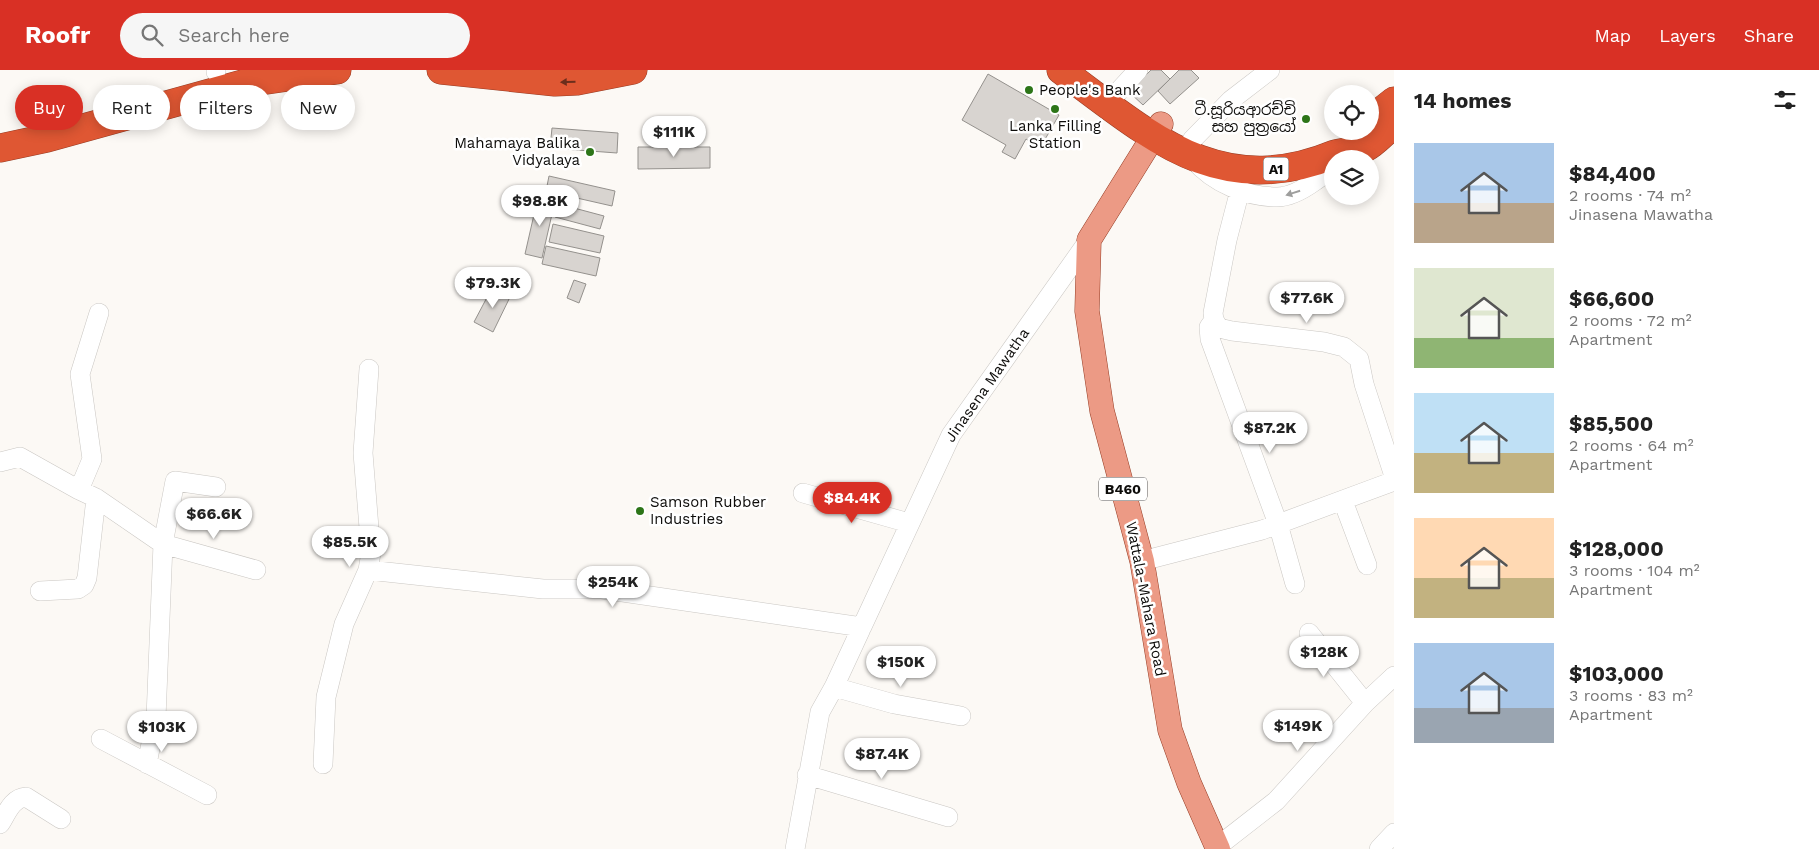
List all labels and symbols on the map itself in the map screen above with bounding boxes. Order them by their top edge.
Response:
one-way arrow [560,78,576,86]
place label: People's Bank [1039,81,1141,99]
marker: People's Bank [1023,84,1035,96]
place label: ටී.සූරියආරච්චි සහ පුත්‍රයෝ [1195,100,1297,136]
marker: Lanka Filling Station [1049,103,1061,115]
marker: ටී.සූරියආරච්චි සහ පුත්‍රයෝ [1300,113,1312,125]
pin: $111K [639,116,709,158]
place label: Lanka Filling Station [1009,117,1101,152]
place label: Mahamaya Balika Vidyalaya [454,134,581,169]
marker: Mahamaya Balika Vidyalaya [584,146,596,158]
road number: A1 [1264,158,1288,180]
pin: $98.8K [499,184,581,227]
one-way arrow [1285,189,1300,197]
pin: $79.3K [452,266,534,309]
pin: $77.6K [1266,282,1348,324]
street label: Jinasena Mawatha [941,324,1033,445]
pin: $87.2K [1229,412,1311,454]
road number: B460 [1099,478,1147,500]
pin: $84.4K [811,482,893,524]
place label: Samson Rubber Industries [650,493,766,528]
pin: $66.6K [173,498,255,540]
marker: Samson Rubber Industries [634,505,646,517]
street label: Wattala-Mahara Road [1122,520,1170,678]
pin: $85.5K [309,526,391,568]
pin: $254K [578,566,648,608]
pin: $128K [1289,636,1359,678]
pin: $150K [866,646,936,688]
pin: $103K [127,710,197,753]
pin: $149K [1263,710,1333,752]
pin: $87.4K [841,738,923,780]

